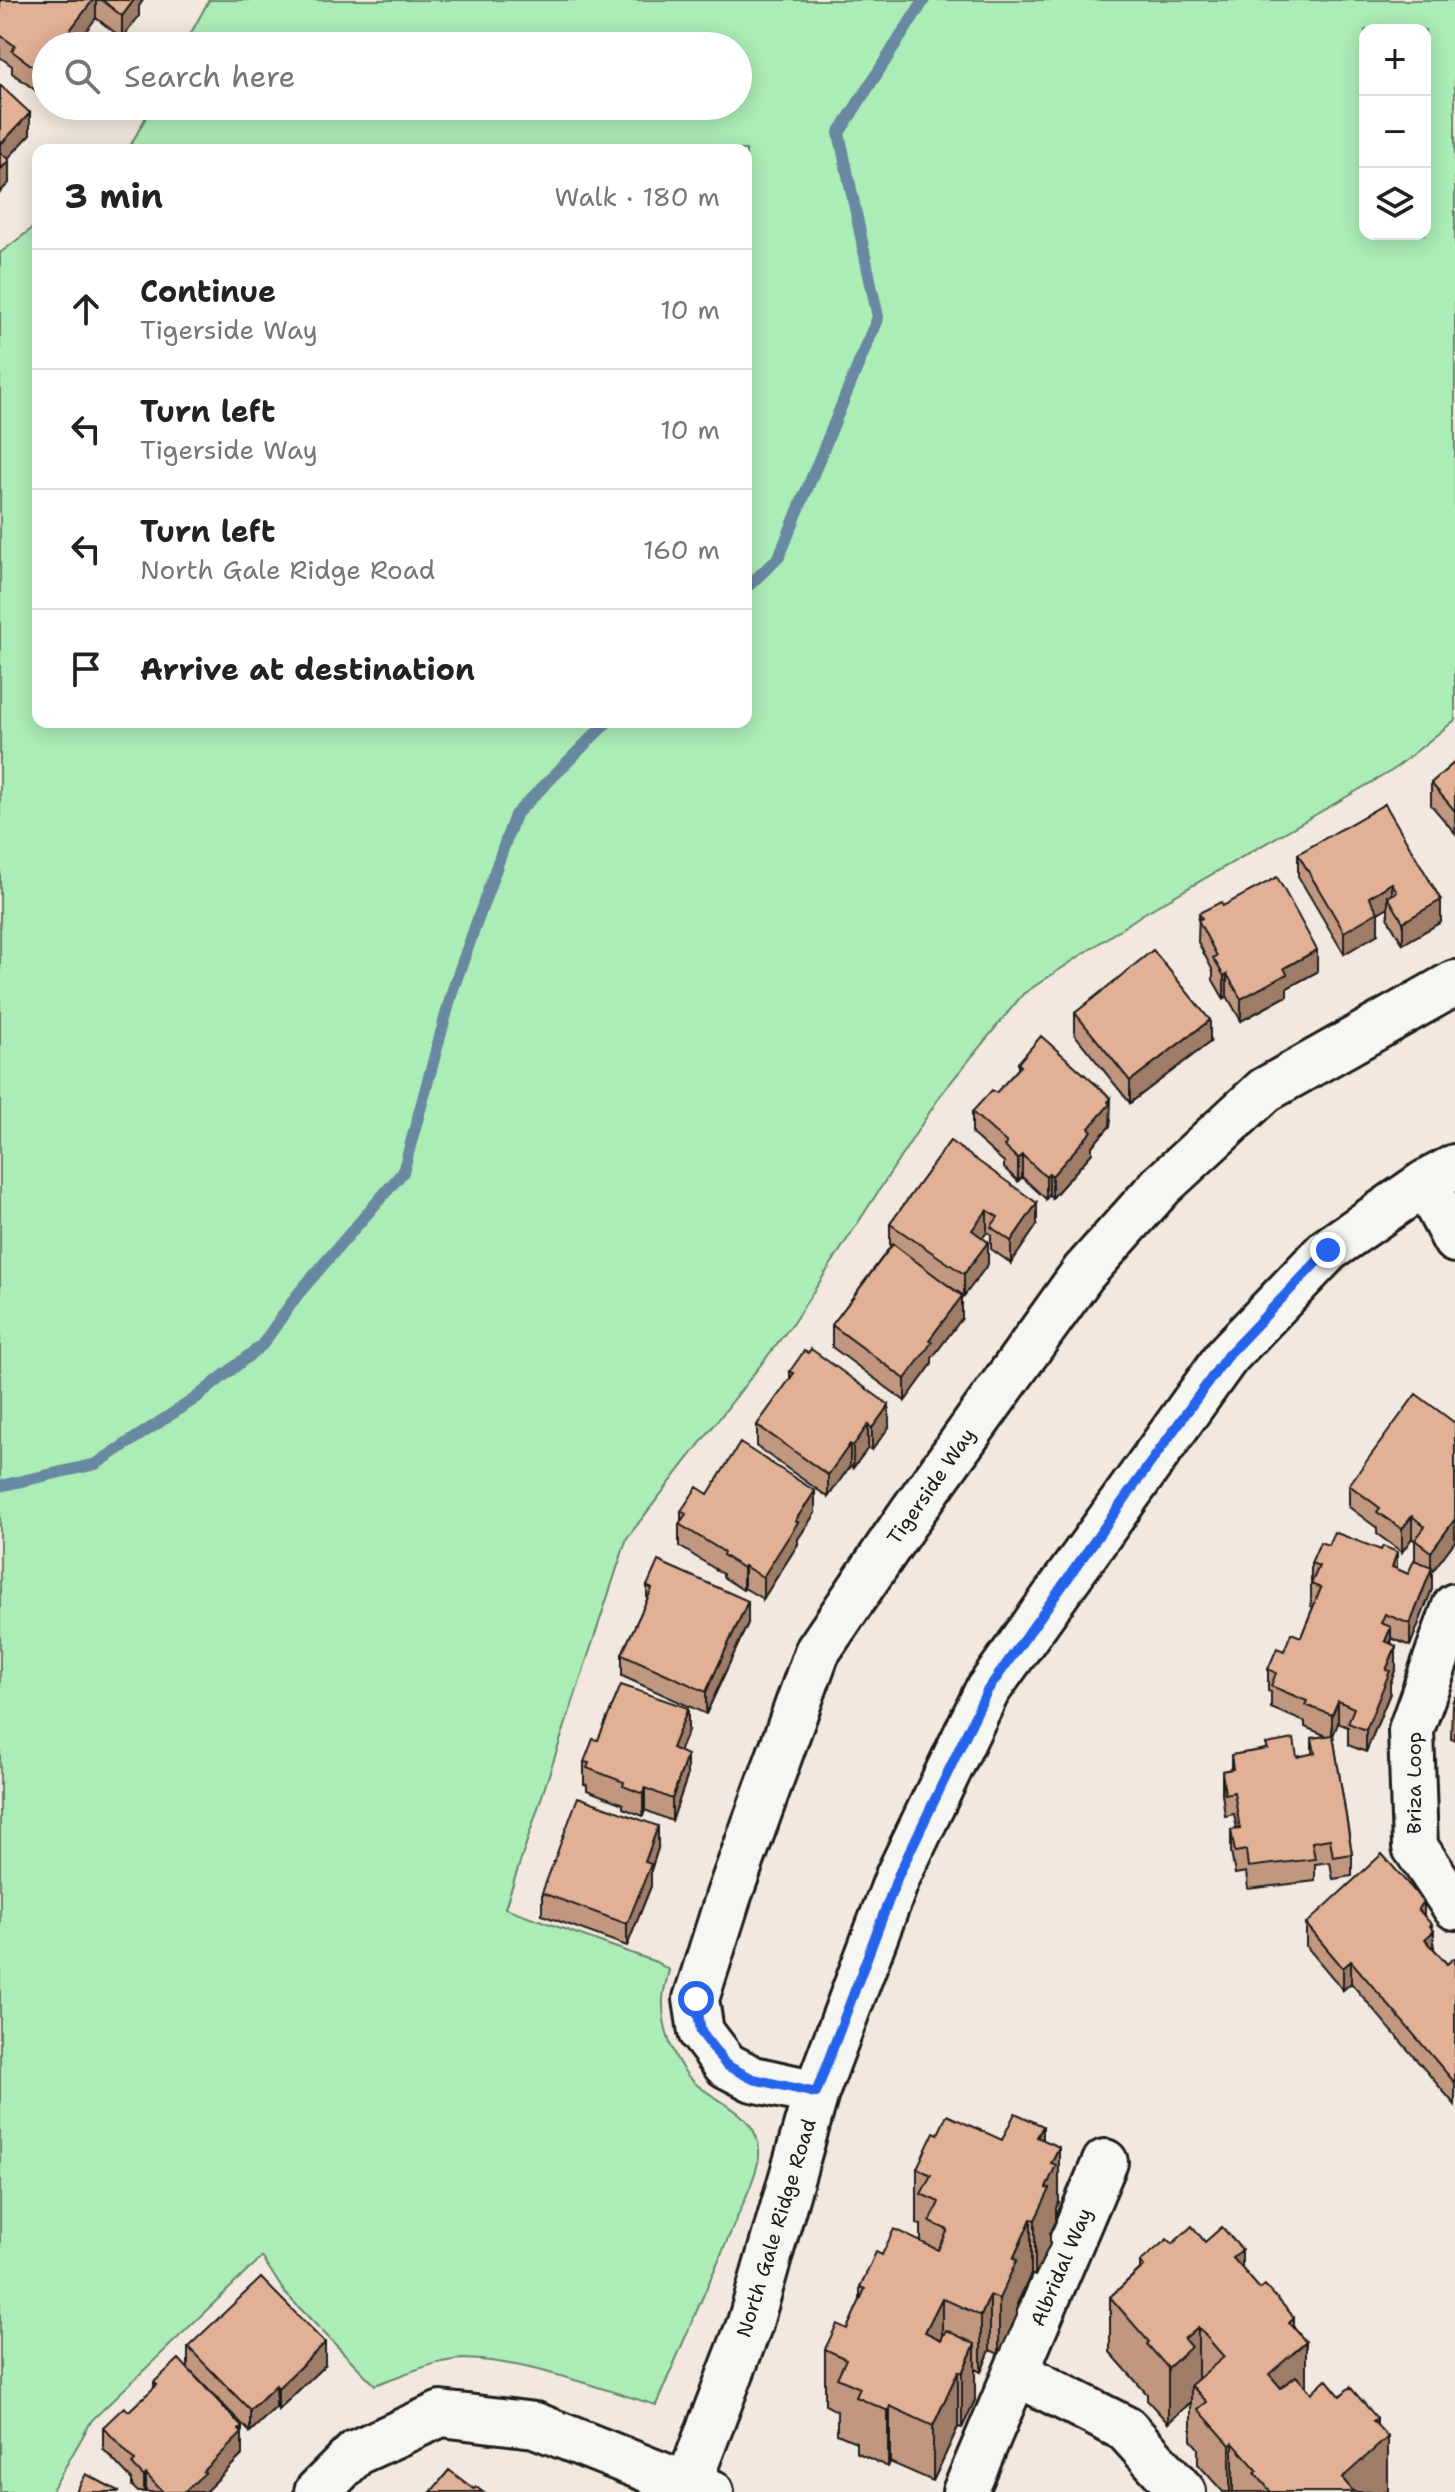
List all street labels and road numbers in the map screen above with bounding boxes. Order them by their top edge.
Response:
street label: Tigerside Way [881,1423,981,1549]
street label: Briza Loop [1401,1732,1427,1834]
street label: North Gale Ridge Road [730,2115,822,2340]
street label: Albridal Way [1024,2204,1098,2330]

